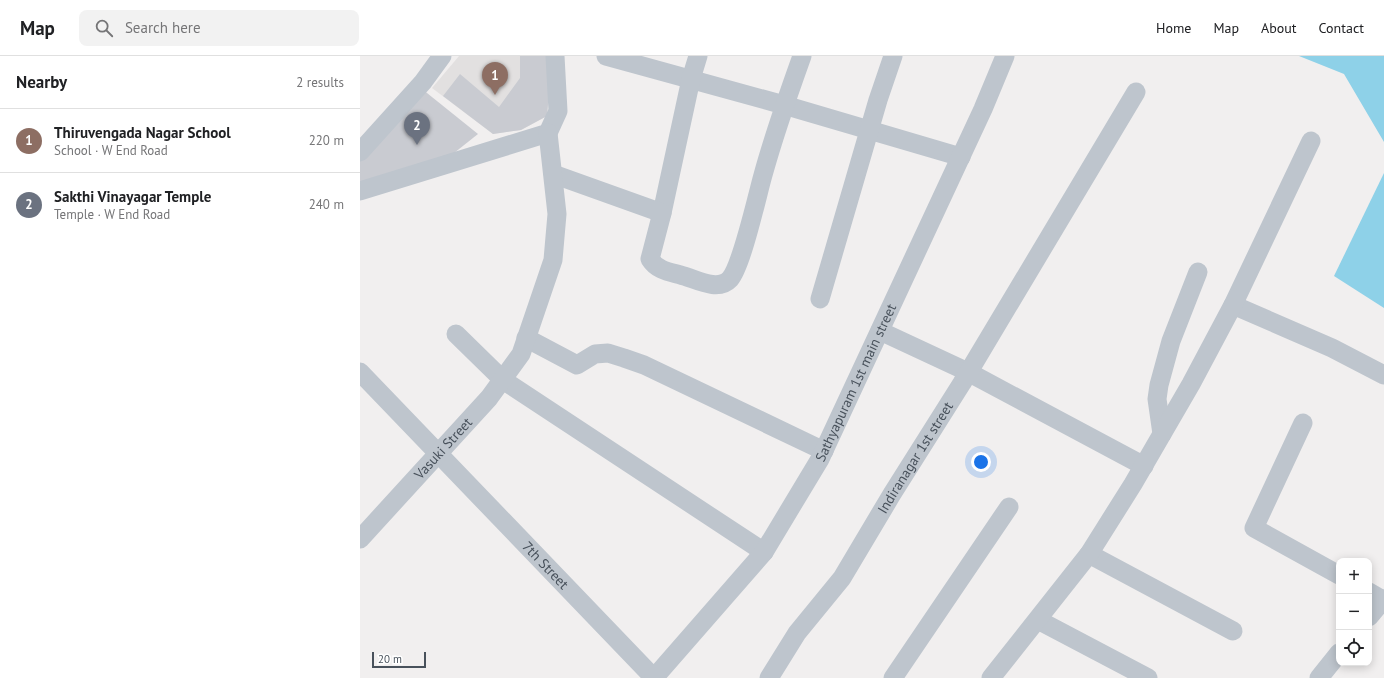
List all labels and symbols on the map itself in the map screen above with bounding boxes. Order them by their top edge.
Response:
pin: 1 [482,62,508,95]
pin: 2 [404,112,430,145]
street label: Sathyapuram 1st main street [811,301,900,464]
street label: Indiranagar 1st street [873,398,957,517]
street label: Vasuki Street [409,413,476,484]
your location [971,452,991,472]
street label: 7th Street [519,538,573,593]
scale bar [372,650,426,669]

